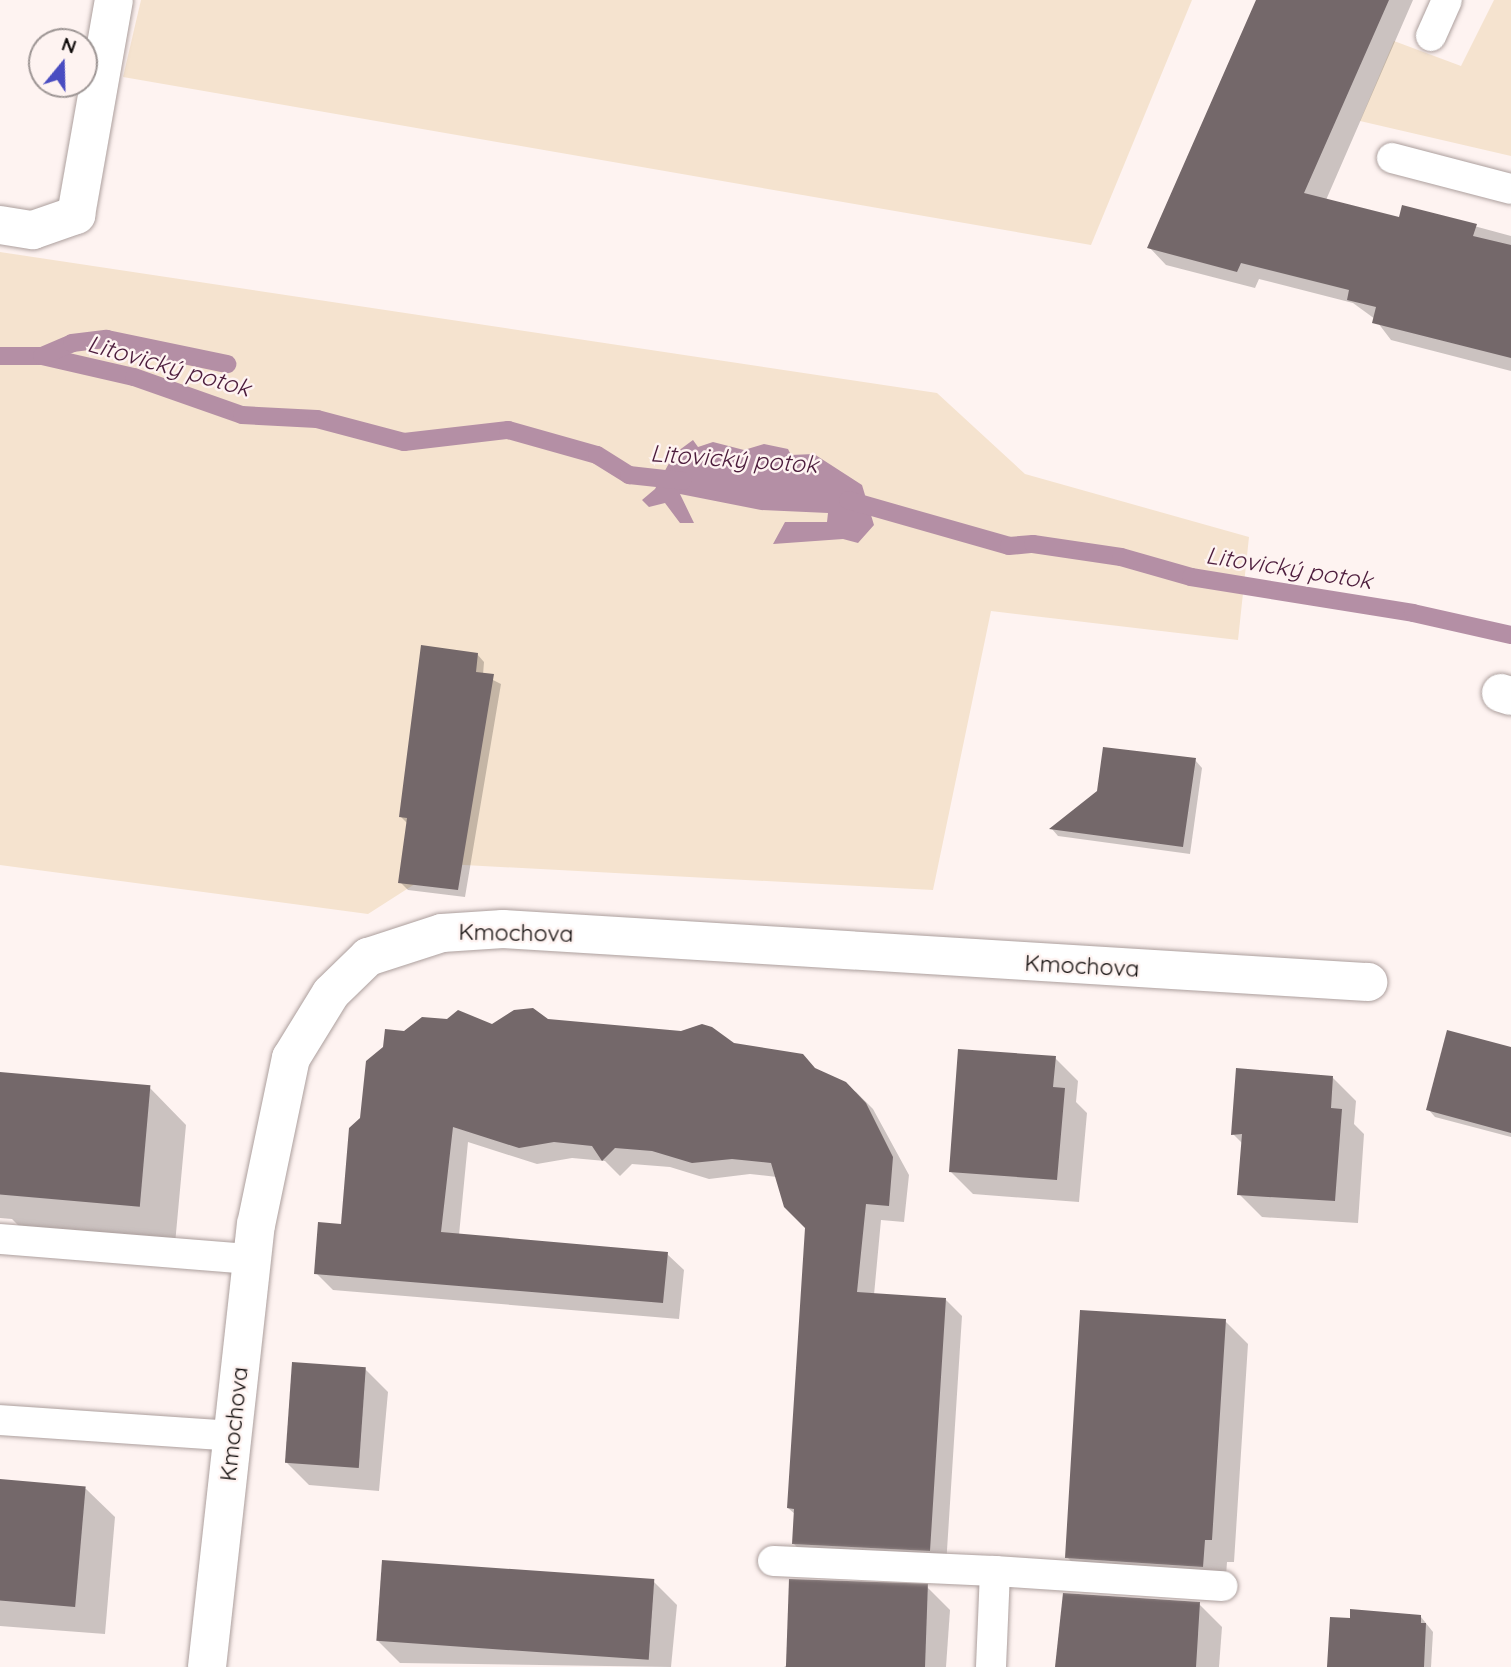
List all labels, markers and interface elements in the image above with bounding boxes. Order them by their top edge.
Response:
north arrow [28,28,98,98]
text: N [59,31,80,59]
water label: Litovický potok [84,329,254,403]
water label: Litovický potok [649,439,819,479]
water label: Litovický potok [1204,541,1374,595]
street label: Kmochova [458,918,574,948]
street label: Kmochova [1024,949,1140,983]
street label: Kmochova [214,1365,254,1483]

